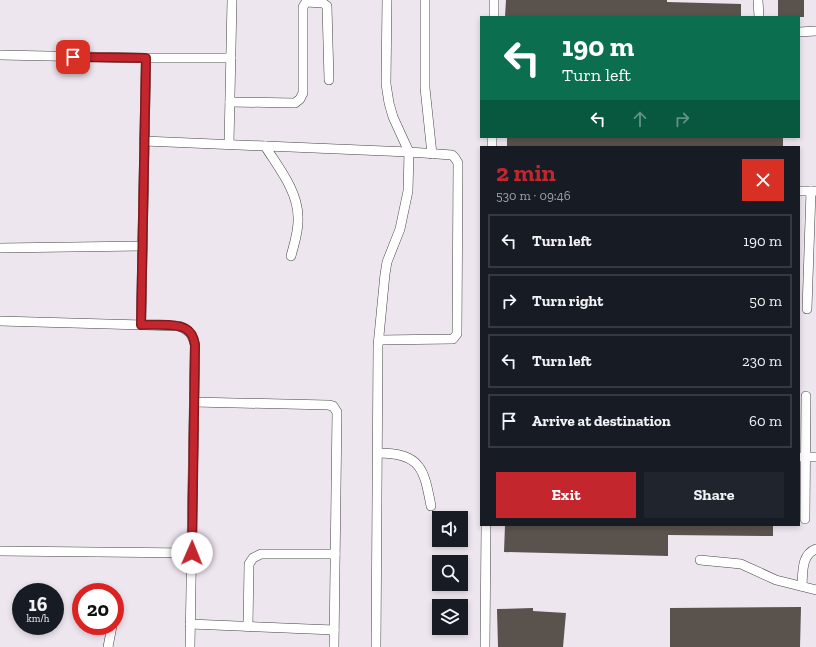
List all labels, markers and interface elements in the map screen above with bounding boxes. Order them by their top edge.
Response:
text: 190 m [562,30,634,63]
icon: left [496,32,548,84]
pin [56,40,90,74]
icon: arrive [62,46,84,68]
text: Turn left [562,64,631,86]
icon: left [587,108,609,130]
icon: ahead [629,108,651,130]
icon: right [671,108,693,130]
text: 2 min [496,158,556,187]
button: close [742,159,784,201]
text: 530 m · 09:46 [496,188,571,203]
icon: left [498,230,520,252]
text: Turn left [532,232,592,250]
text: 190 m [743,232,782,250]
icon: right [498,290,520,312]
text: Turn right [532,292,603,310]
text: 50 m [749,292,782,310]
icon: left [498,350,520,372]
text: Turn left [532,352,592,370]
text: 230 m [742,352,782,370]
icon: arrive [498,410,520,432]
text: Arrive at destination [532,412,671,430]
text: 60 m [749,412,782,430]
button: Exit [496,472,636,518]
button: Share [644,472,784,518]
map controls [432,511,468,635]
button: sound [432,511,468,547]
position arrow [171,532,213,574]
button: search [432,555,468,591]
speed limit sign: 20 [72,583,124,635]
text: 16 [29,592,47,616]
button: layers [432,599,468,635]
text: km/h [27,613,49,625]

